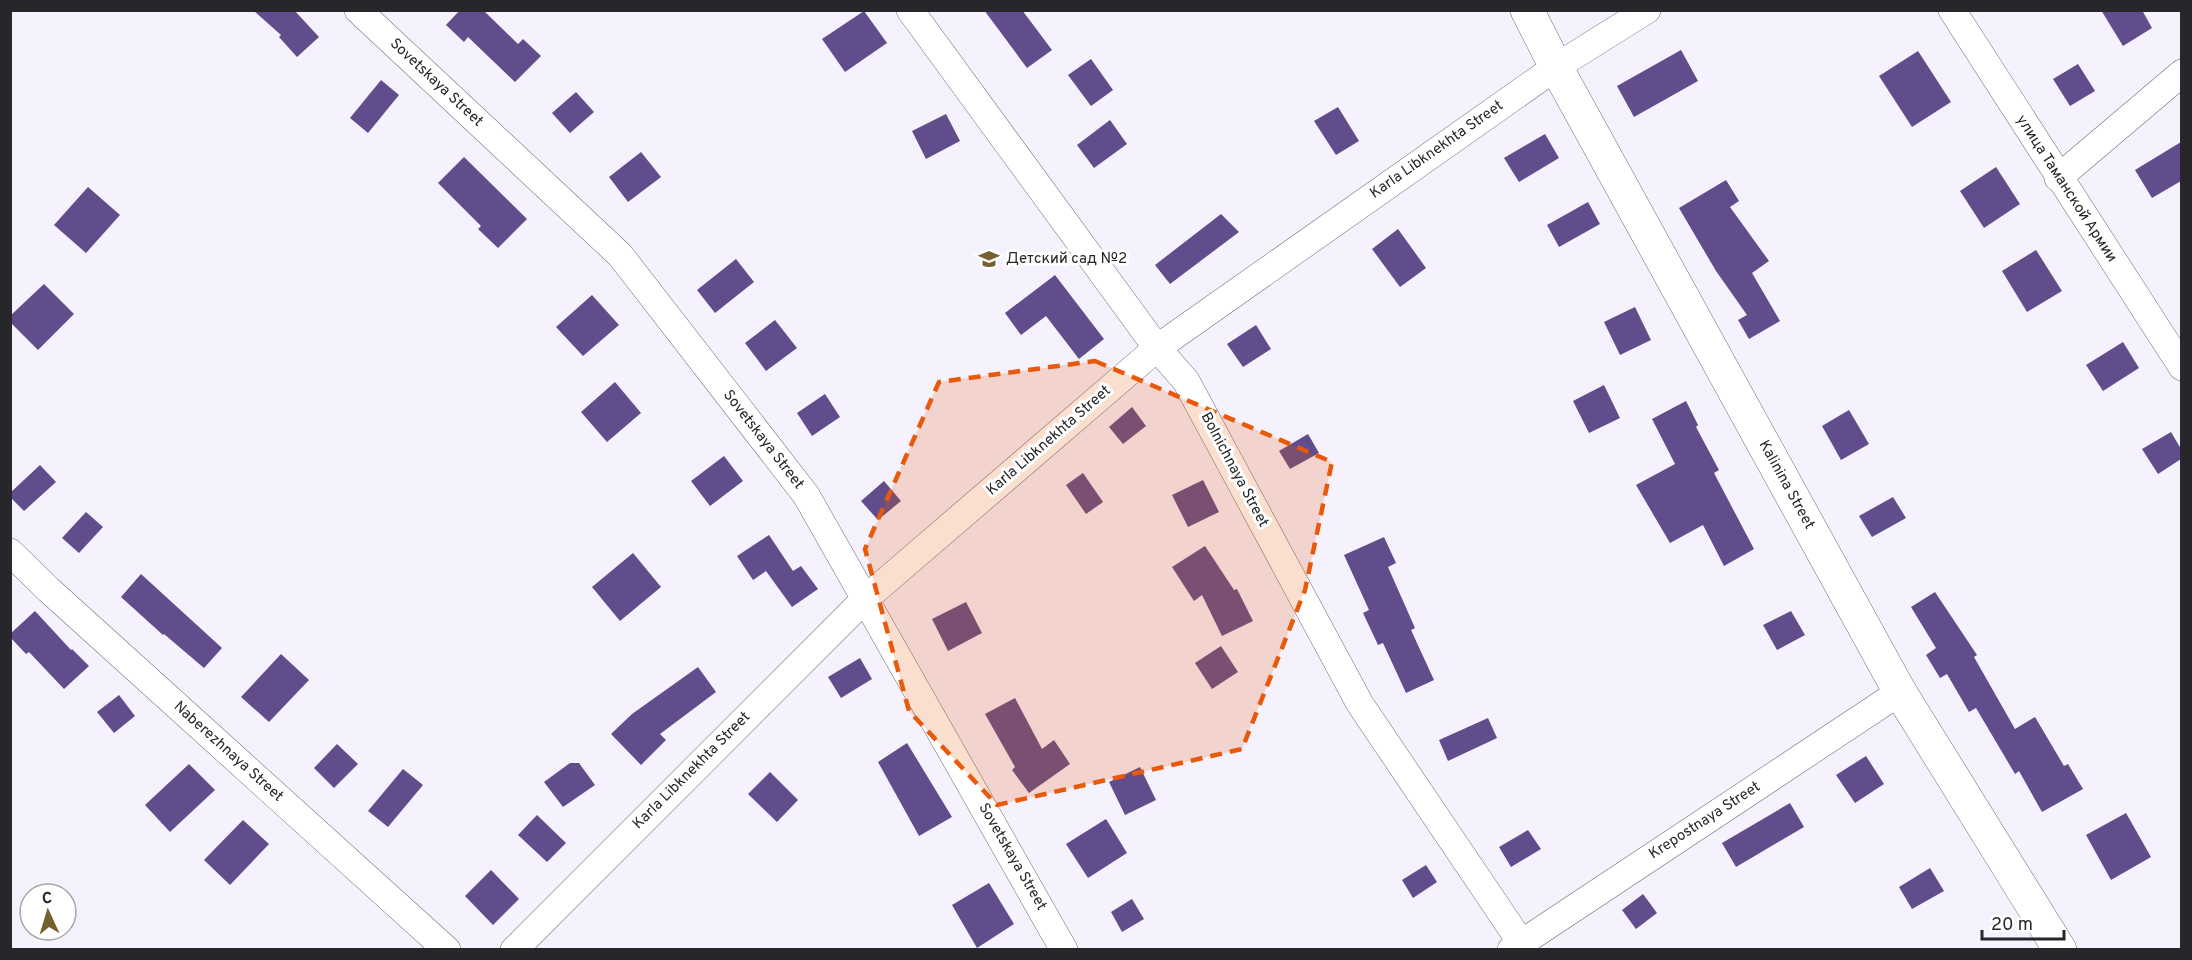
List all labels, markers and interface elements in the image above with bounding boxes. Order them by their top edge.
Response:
street label: Sovetskaya Street [385,35,487,131]
street label: Karla Libknekhta Street [1367,97,1507,203]
street label: улица Таманской Армии [2011,112,2121,266]
school or university icon: Детский сад №2 [977,247,1001,271]
place label: Детский сад №2 [1006,250,1127,269]
street label: Karla Libknekhta Street [983,382,1115,500]
street label: Sovetskaya Street [718,387,808,493]
street label: Bolnichnaya Street [1196,409,1272,531]
street label: Kalinina Street [1754,437,1818,533]
street label: Naberezhnaya Street [169,698,287,806]
street label: Karla Libknekhta Street [629,708,755,834]
street label: Krepostnaya Street [1646,778,1764,864]
street label: Sovetskaya Street [974,800,1050,914]
north arrow [18,882,78,942]
text: С [41,889,53,909]
scale bar [1982,903,2064,941]
text: 20 m [1991,914,2033,937]

